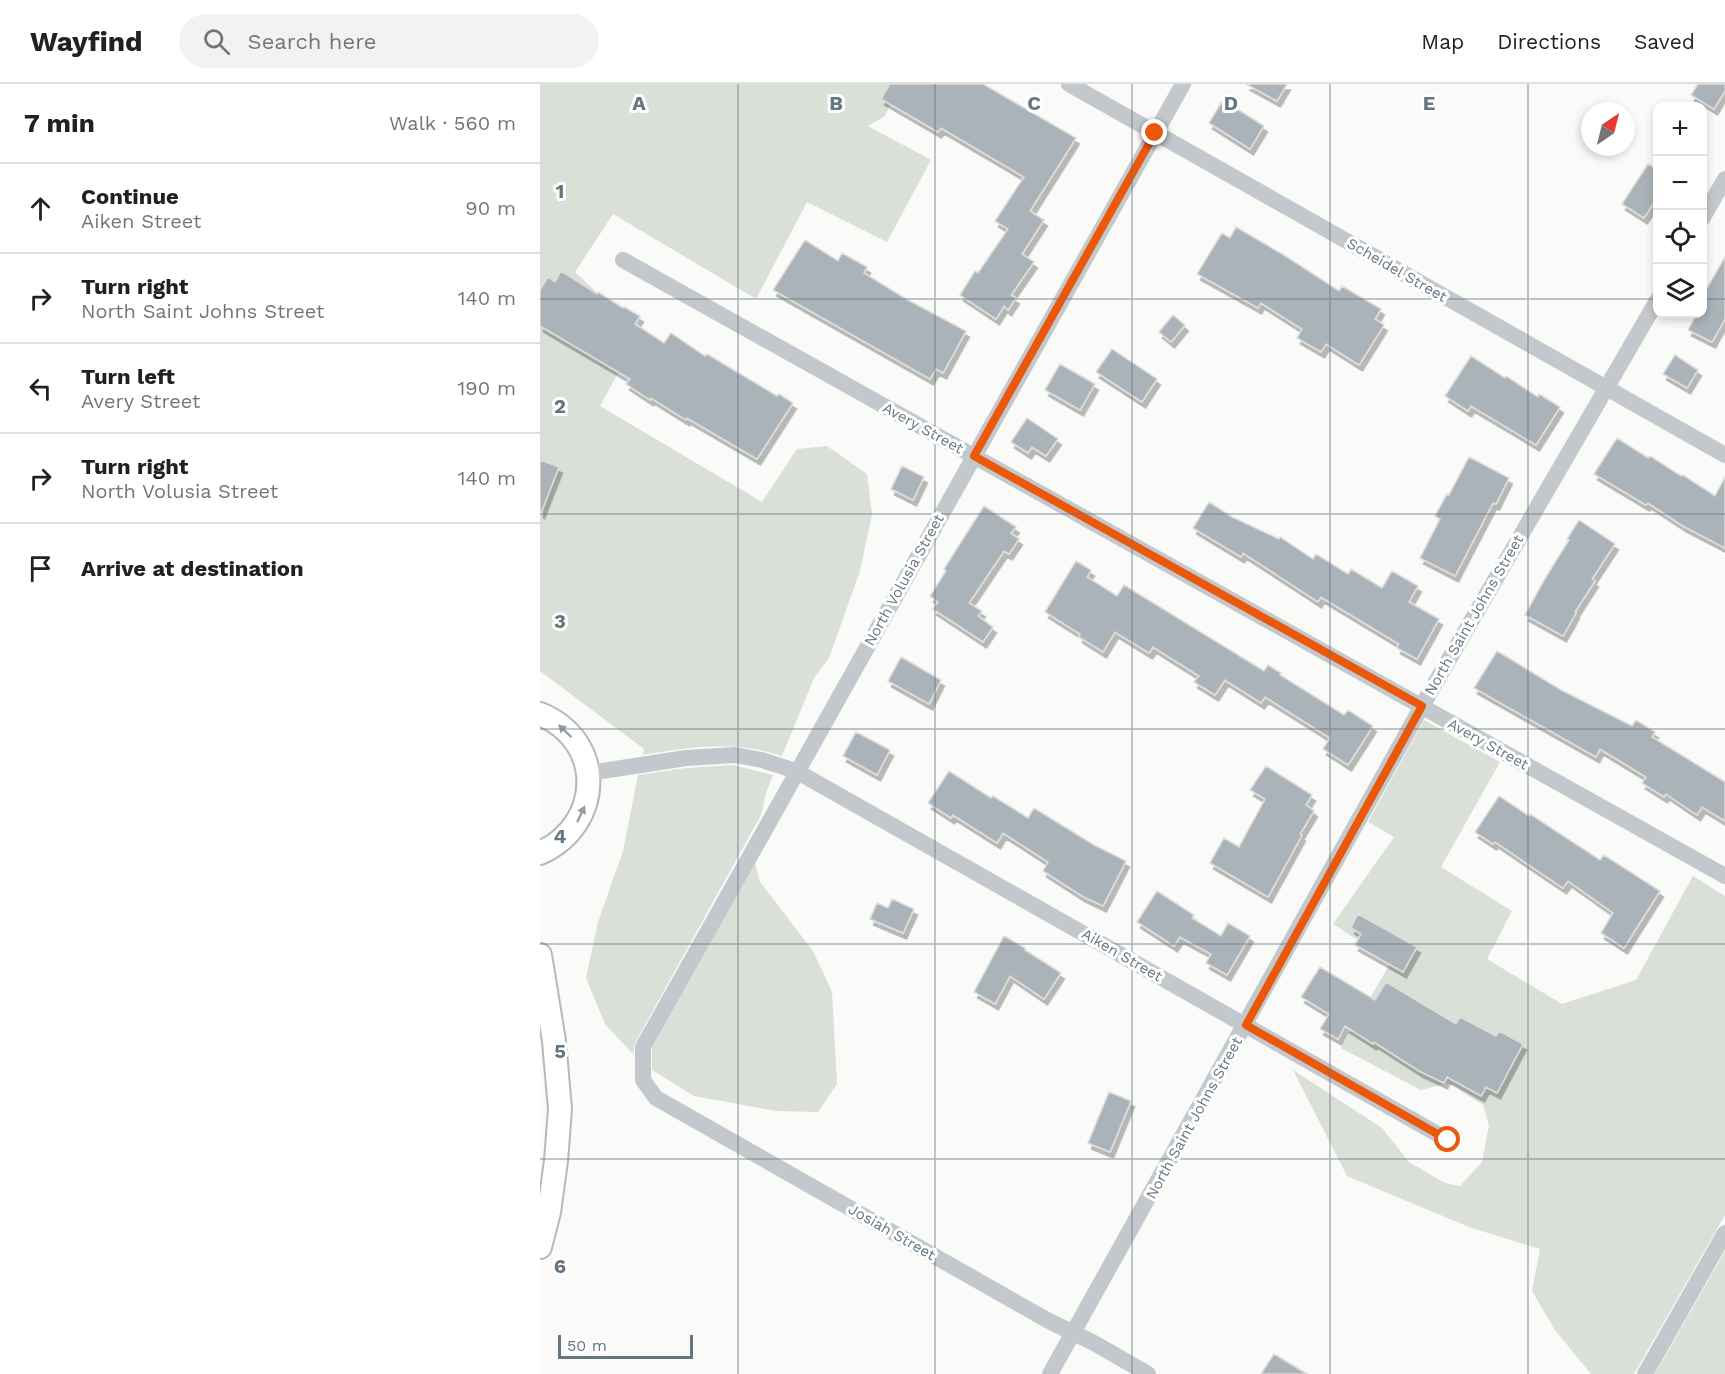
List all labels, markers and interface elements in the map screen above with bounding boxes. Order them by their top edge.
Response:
search box [179,14,599,68]
text: Wayfind [30,25,143,58]
icon: search [200,25,233,58]
text: Search here [248,29,377,54]
text: Map [1421,29,1464,54]
text: Directions [1497,29,1601,54]
text: Saved [1634,29,1695,54]
text: A [632,91,646,115]
text: B [829,91,843,115]
text: C [1027,91,1041,115]
text: D [1224,91,1238,115]
text: E [1423,91,1435,115]
north arrow [1581,102,1635,156]
map controls [1653,102,1707,318]
button: + [1653,102,1707,156]
text: 7 min [24,108,95,138]
text: Walk · 560 m [389,111,516,135]
route end [1141,119,1167,145]
button: − [1653,156,1707,210]
text: 1 [556,179,564,203]
text: Continue [81,184,179,209]
icon: ahead [24,192,57,225]
text: 90 m [465,196,516,220]
text: Aiken Street [81,209,201,233]
button: locate [1653,210,1707,264]
street label: Scheidel Street [1344,234,1451,306]
button: layers [1653,264,1707,318]
text: Turn right [81,274,188,299]
icon: right [24,282,57,315]
text: 140 m [458,286,516,310]
text: North Saint Johns Street [81,299,324,323]
text: Turn left [81,364,175,389]
icon: left [24,372,57,405]
text: 190 m [458,376,516,400]
text: Avery Street [81,389,200,413]
text: 2 [554,394,566,418]
street label: Avery Street [879,398,967,458]
text: Turn right [81,454,188,479]
icon: right [24,462,57,495]
text: 140 m [458,466,516,490]
text: North Volusia Street [81,479,278,503]
street label: North Volusia Street [860,510,948,649]
street label: North Saint Johns Street [1421,531,1528,699]
icon: arrive [24,552,57,585]
text: Arrive at destination [81,556,304,581]
text: 3 [554,609,566,633]
street label: Avery Street [1444,714,1532,774]
one-way arrow [557,724,572,738]
one-way arrow [577,806,586,823]
text: 4 [554,824,567,848]
street label: Aiken Street [1078,925,1166,986]
street label: North Saint Johns Street [1142,1033,1246,1202]
text: 5 [554,1039,566,1063]
route start [1434,1126,1460,1152]
street label: Josiah Street [845,1200,939,1264]
text: 6 [554,1254,566,1278]
scale bar [558,1332,693,1360]
text: 50 m [567,1336,607,1355]

